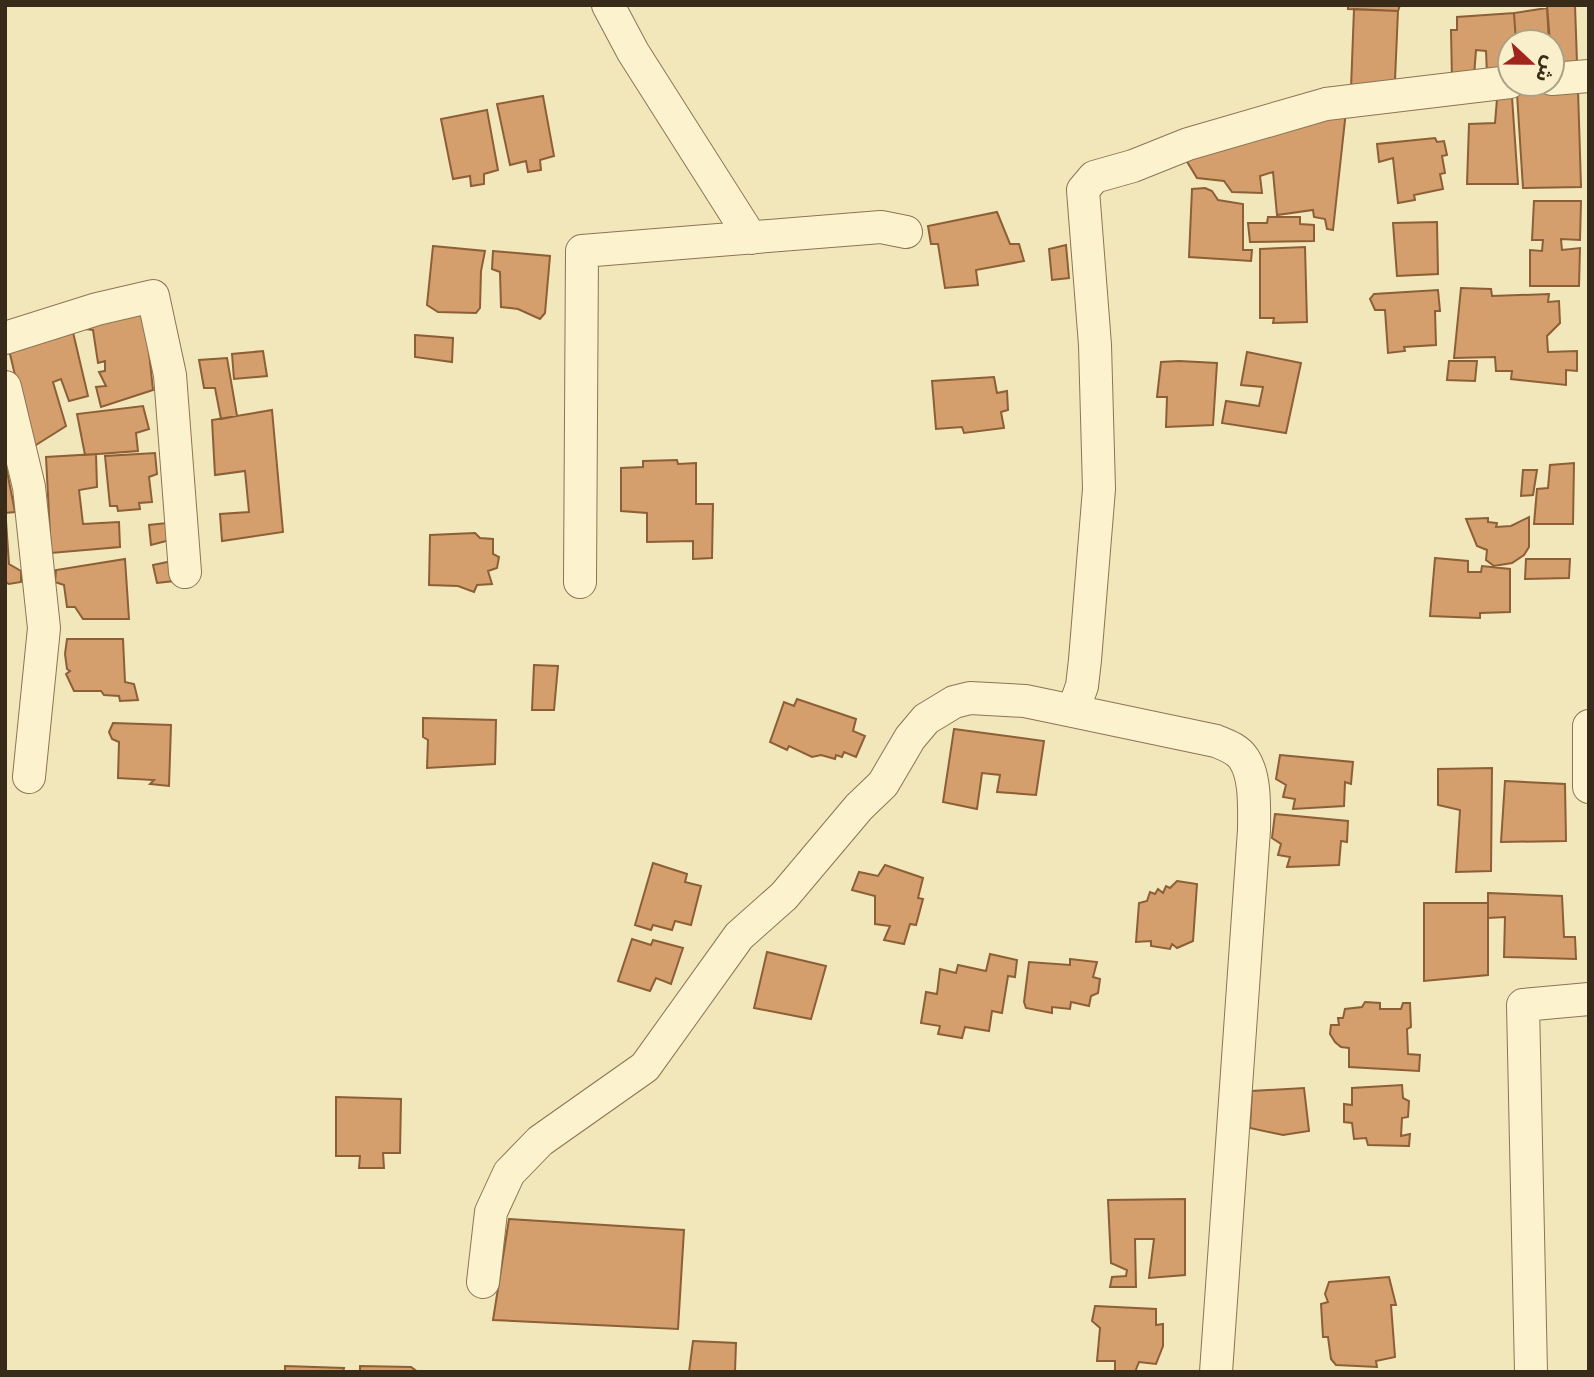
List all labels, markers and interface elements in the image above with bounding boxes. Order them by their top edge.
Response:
north arrow [1496,28,1566,98]
text: ش [1531,53,1562,86]

